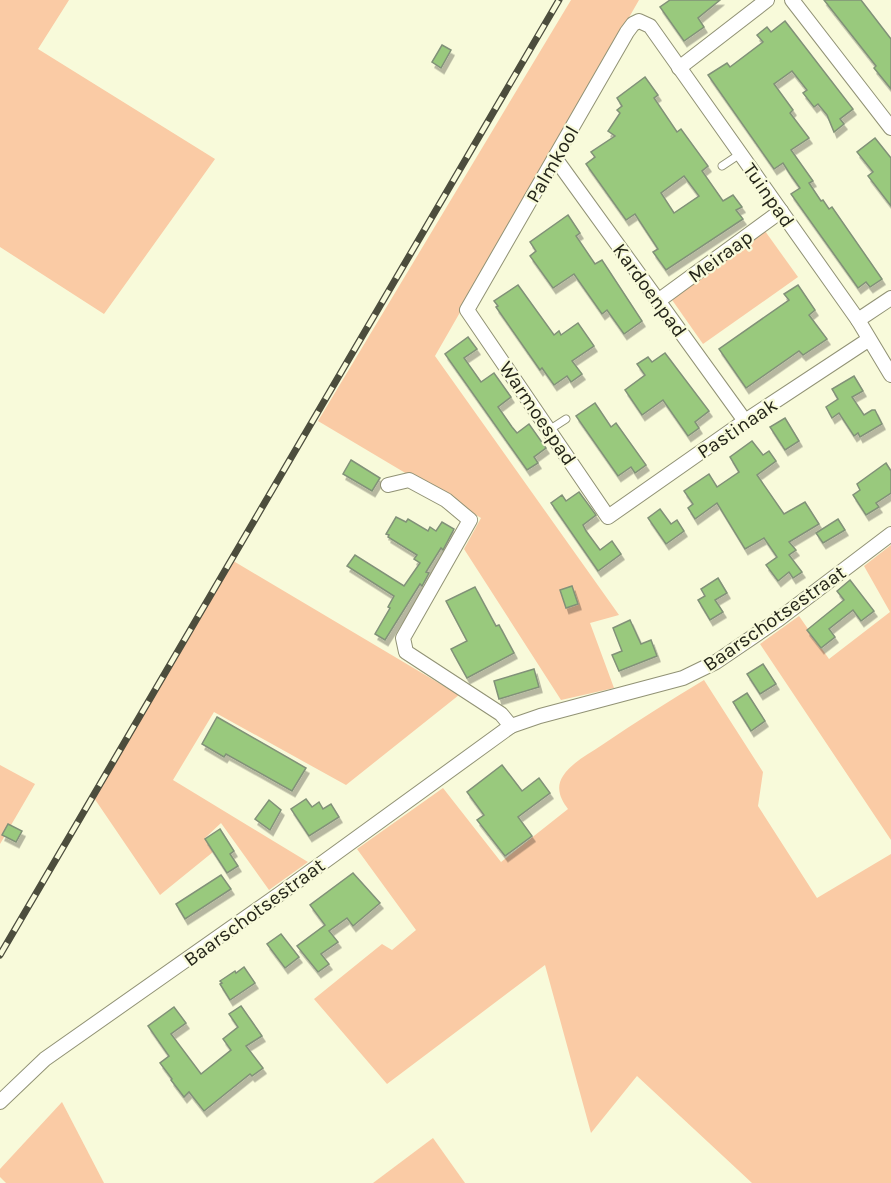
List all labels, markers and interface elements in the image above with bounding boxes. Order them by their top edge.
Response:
street label: Palmkool [521,122,584,207]
street label: Tuinpad [738,159,799,232]
street label: Meiraap [684,225,757,287]
street label: Kardoenpad [608,239,691,342]
street label: Warmoespad [494,357,581,470]
street label: Pastinaak [693,393,782,464]
street label: Baarschotsestraat [699,560,850,676]
street label: Baarschotsestraat [179,853,330,971]

